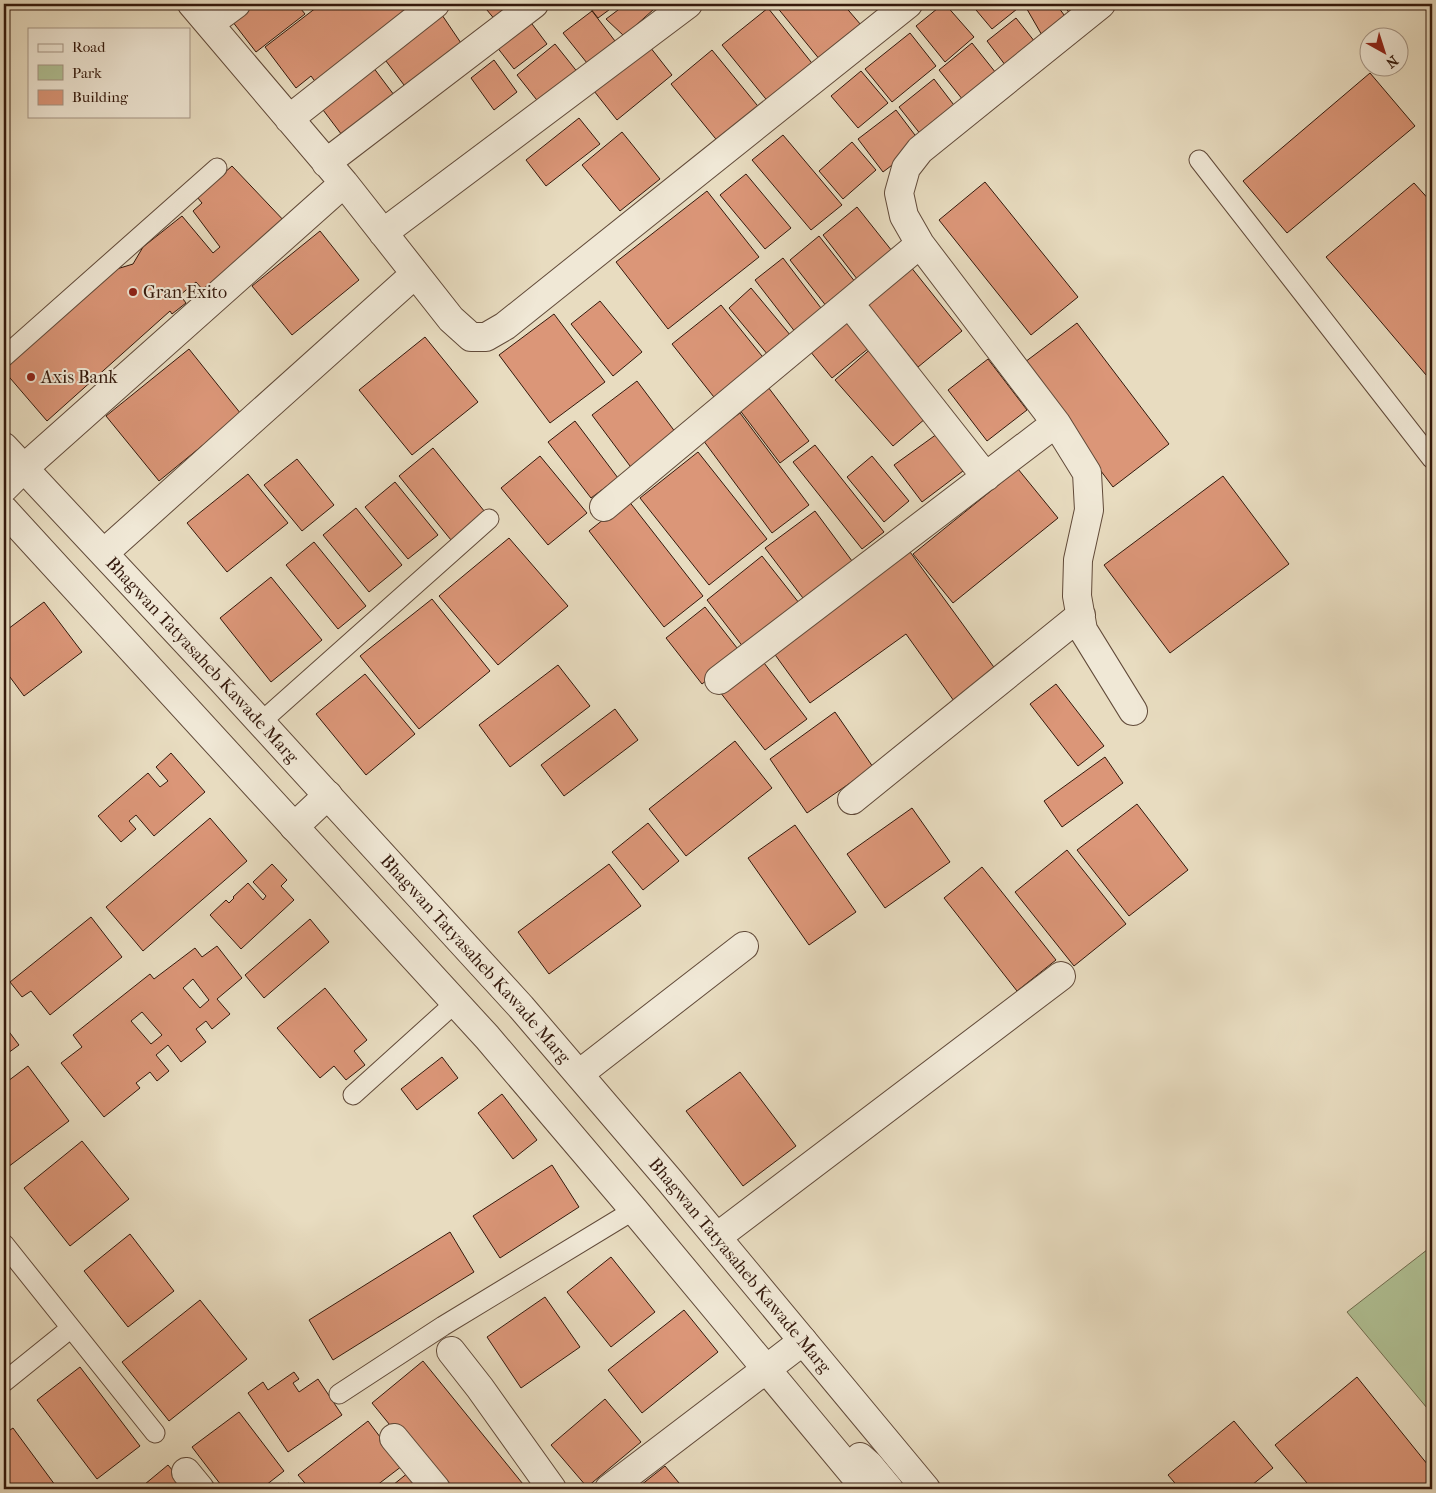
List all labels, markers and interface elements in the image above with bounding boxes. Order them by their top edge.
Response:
legend [28,28,190,118]
north arrow [1358,28,1408,78]
text: Road [72,38,106,56]
text: N [1382,52,1401,72]
text: Park [72,64,102,82]
text: Building [72,88,129,106]
place label: Gran Exito [143,282,227,303]
marker: Gran Exito [127,286,139,298]
place label: Axis Bank [40,367,118,388]
marker: Axis Bank [25,371,37,383]
street label: Bhagwan Tatyasaheb Kawade Marg [101,553,303,768]
street label: Bhagwan Tatyasaheb Kawade Marg [376,850,575,1068]
street label: Bhagwan Tatyasaheb Kawade Marg [644,1154,836,1378]

